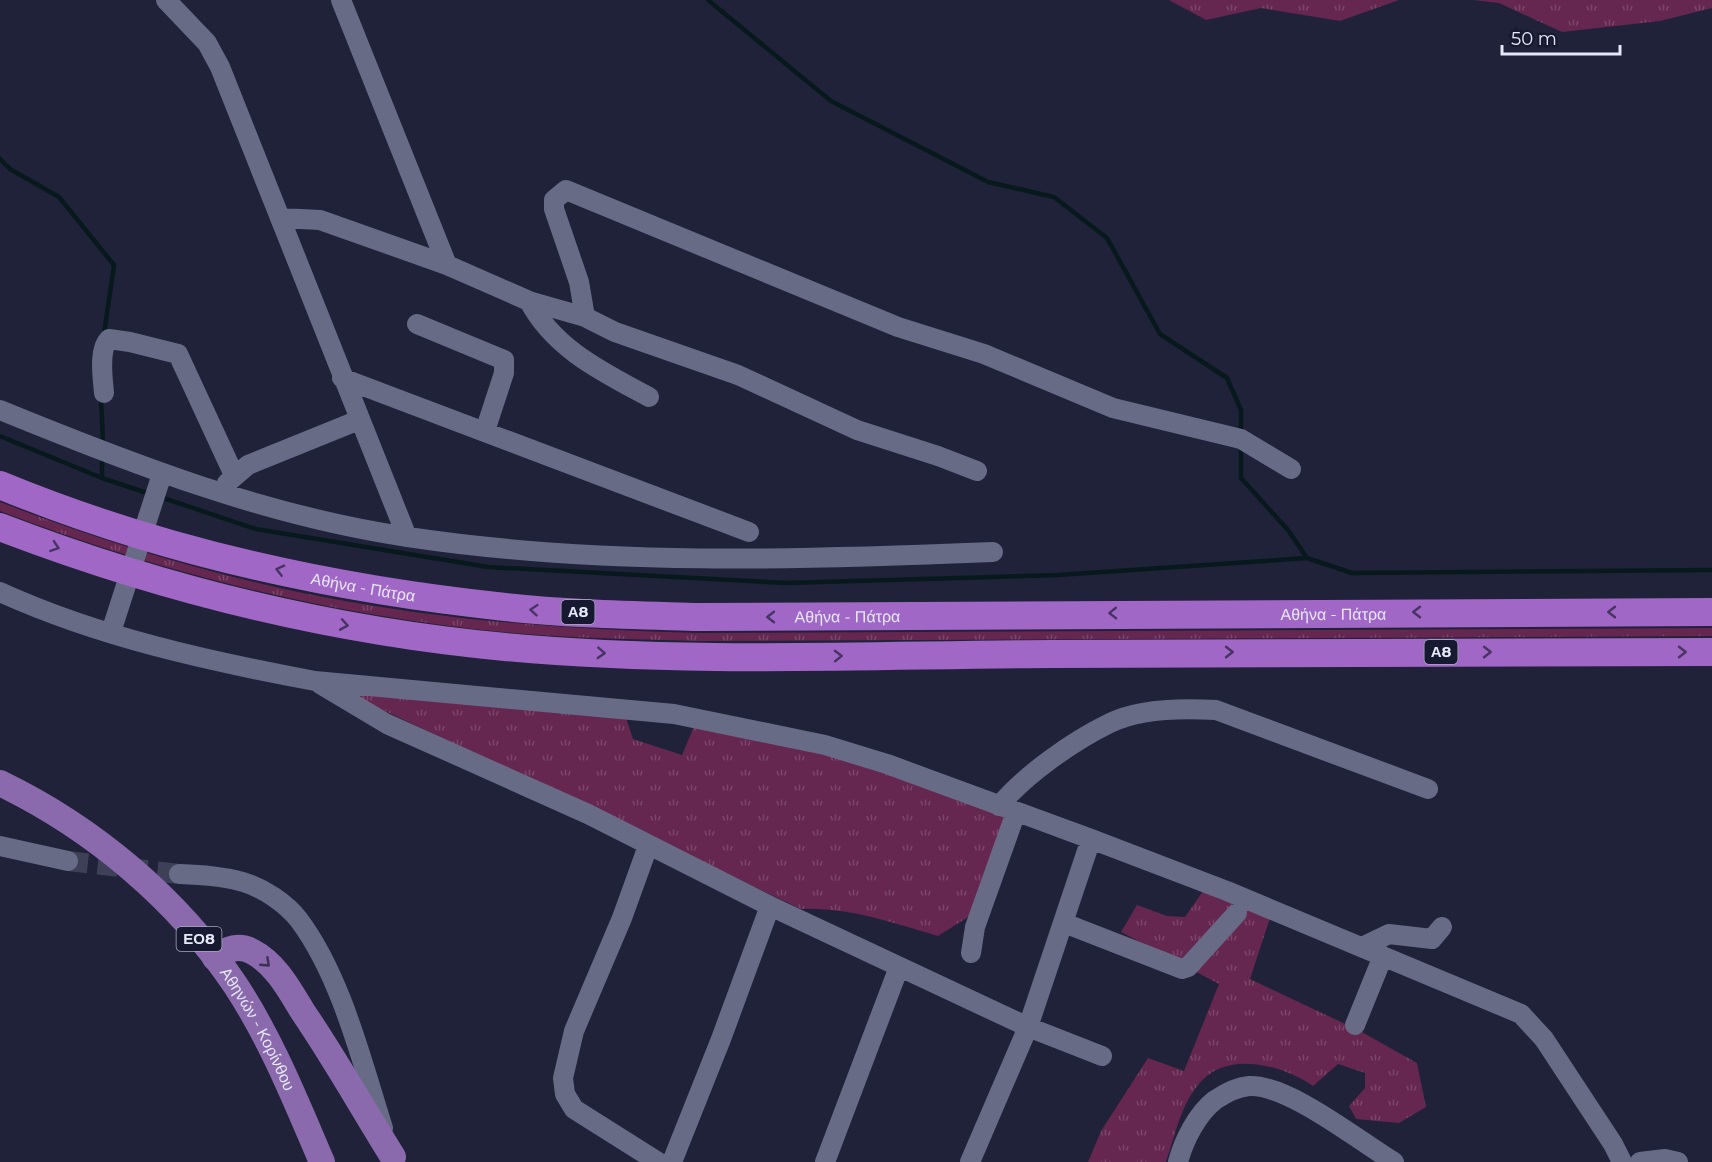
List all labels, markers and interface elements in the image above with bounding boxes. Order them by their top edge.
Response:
scale bar [1502,18,1620,56]
text: 50 m [1511,28,1557,50]
one-way arrow [49,540,60,553]
one-way arrow [275,565,285,578]
street label: Αθήνα - Πάτρα [309,569,417,606]
road number: Α8 [562,600,594,624]
one-way arrow [530,604,539,617]
street label: Αθήνα - Πάτρα [1280,605,1386,624]
one-way arrow [1412,606,1421,618]
one-way arrow [1607,606,1616,618]
street label: Αθήνα - Πάτρα [794,607,900,627]
one-way arrow [1109,607,1118,619]
one-way arrow [767,611,776,623]
one-way arrow [339,618,349,631]
road number: Α8 [1424,640,1458,664]
one-way arrow [1224,646,1233,658]
one-way arrow [1482,646,1491,658]
one-way arrow [1677,646,1686,658]
one-way arrow [596,647,605,660]
one-way arrow [833,649,842,662]
road number: ΕΟ8 [176,927,222,951]
one-way arrow [259,956,270,967]
street label: Αθηνών - Κορίνθου [216,964,299,1094]

